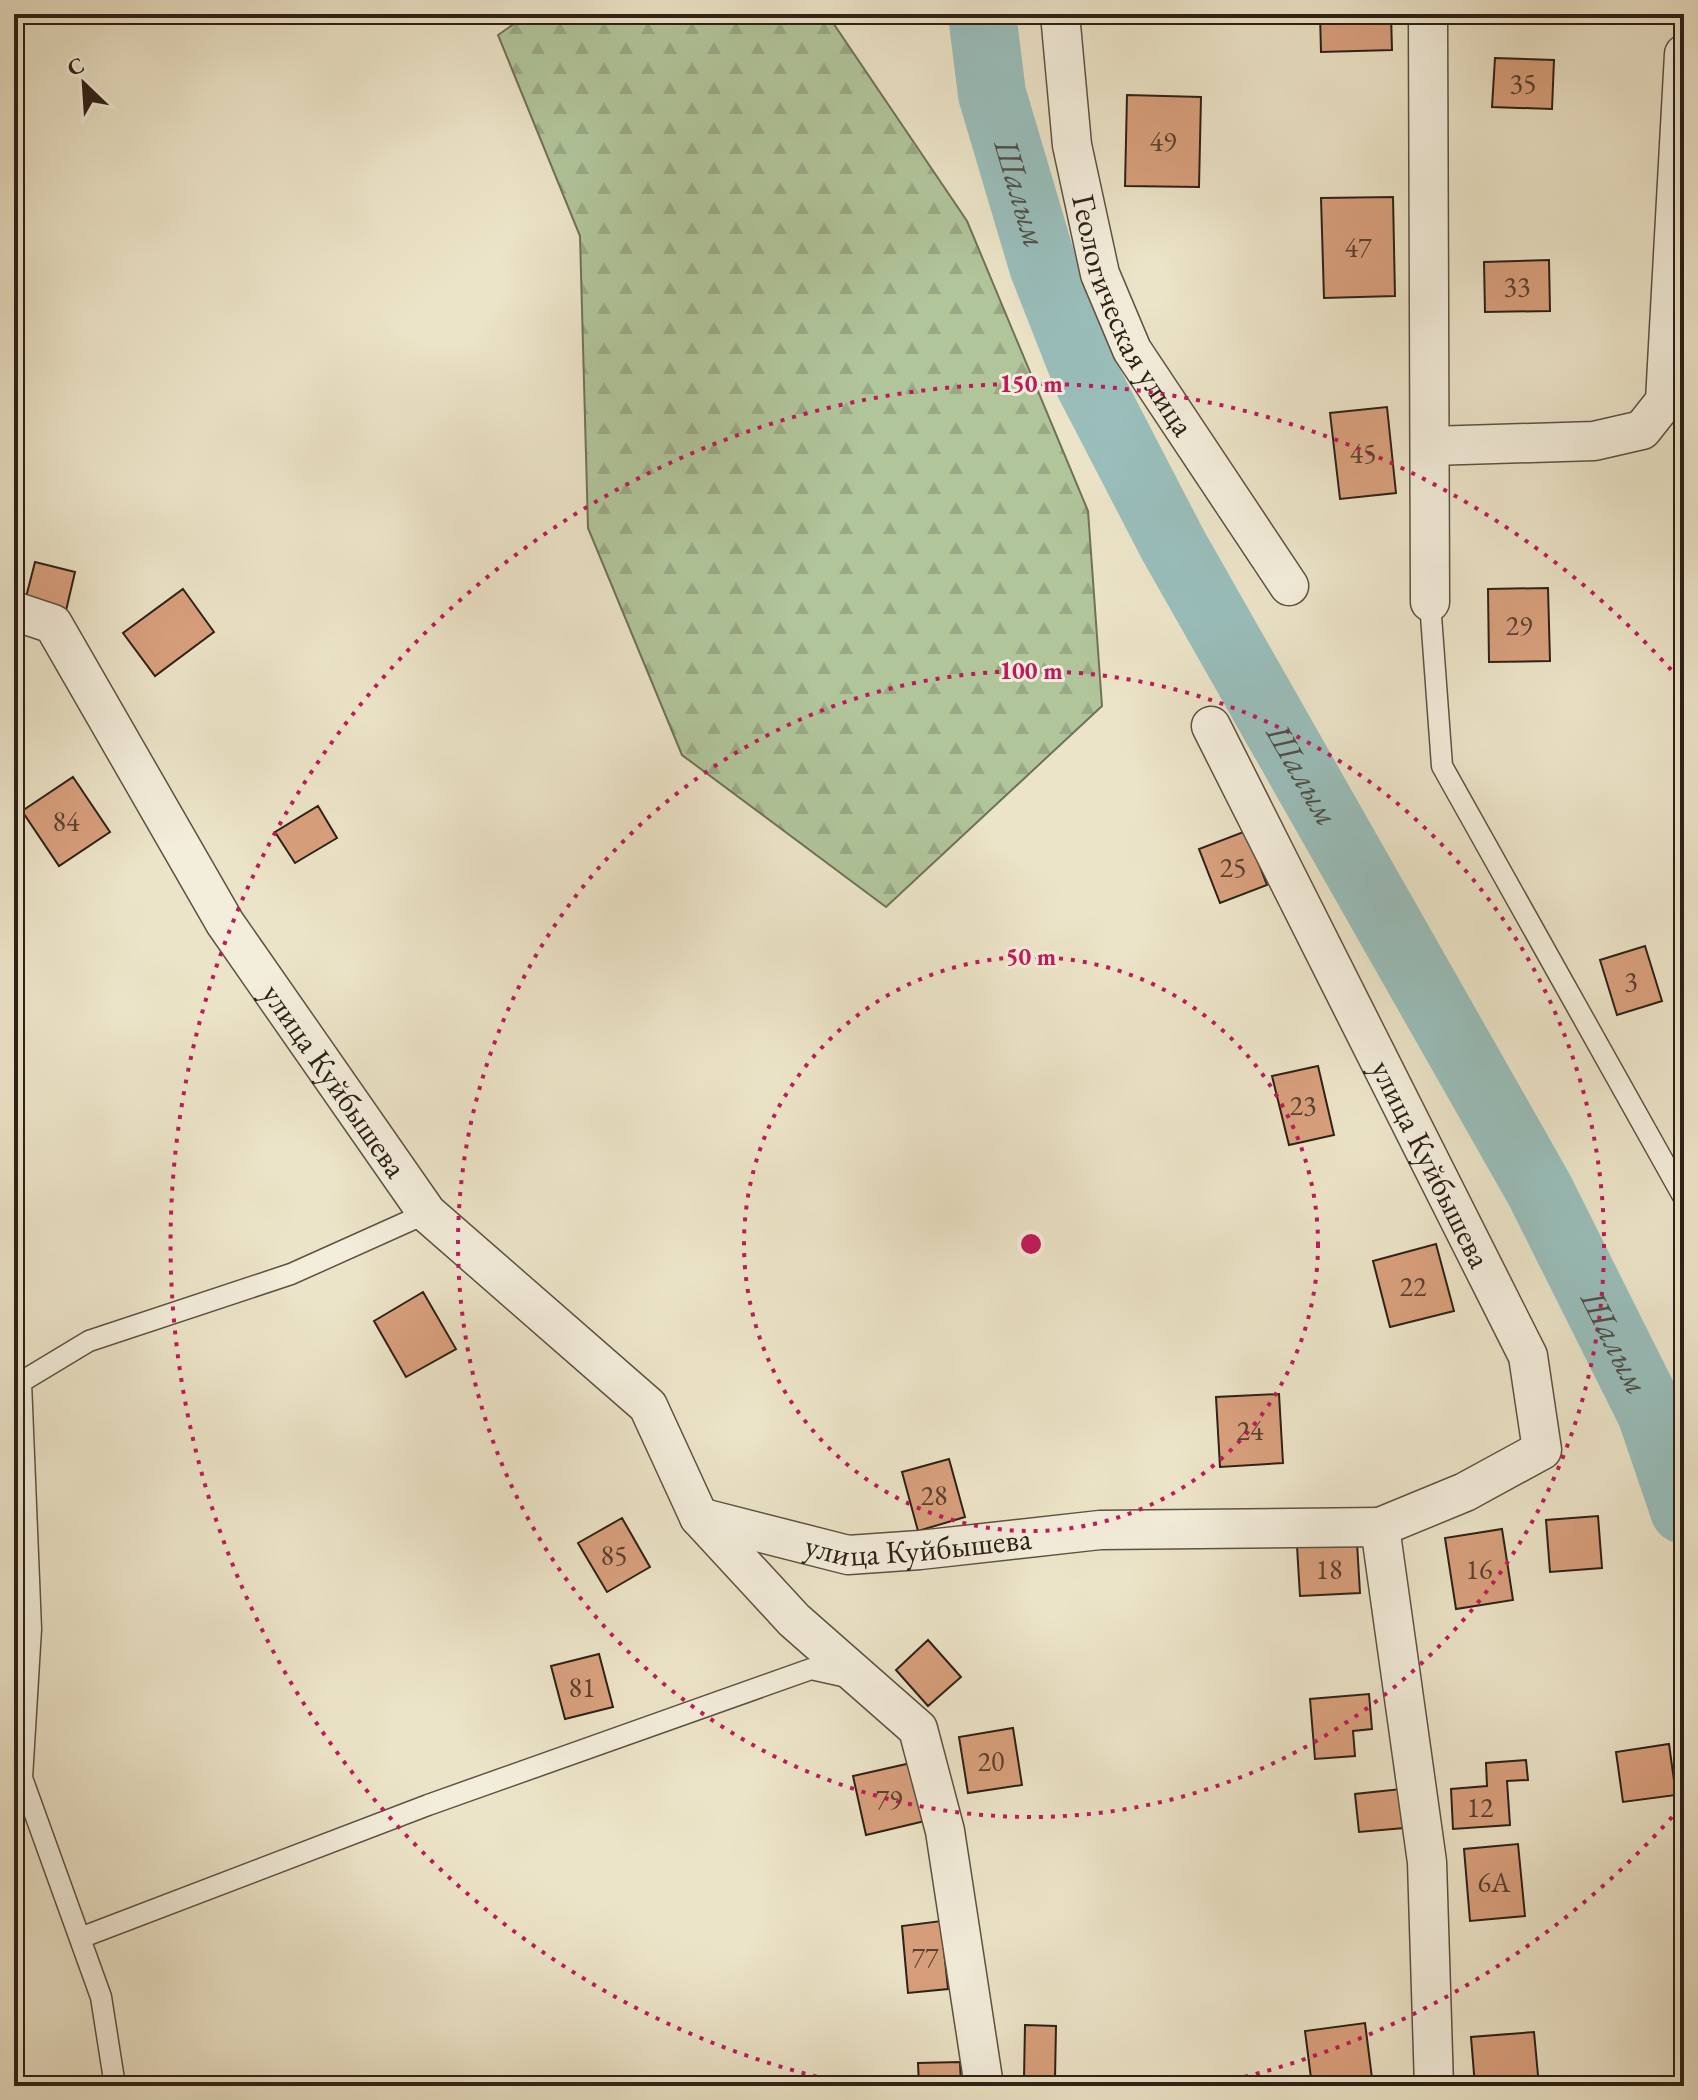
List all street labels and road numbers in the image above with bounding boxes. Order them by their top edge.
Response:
street label: Геологическая улица [1062,191,1205,444]
street label: улица Куйбышева [252,975,417,1186]
street label: улица Куйбышева [1361,1053,1501,1275]
street label: улица Куйбышева [801,1517,1034,1576]

